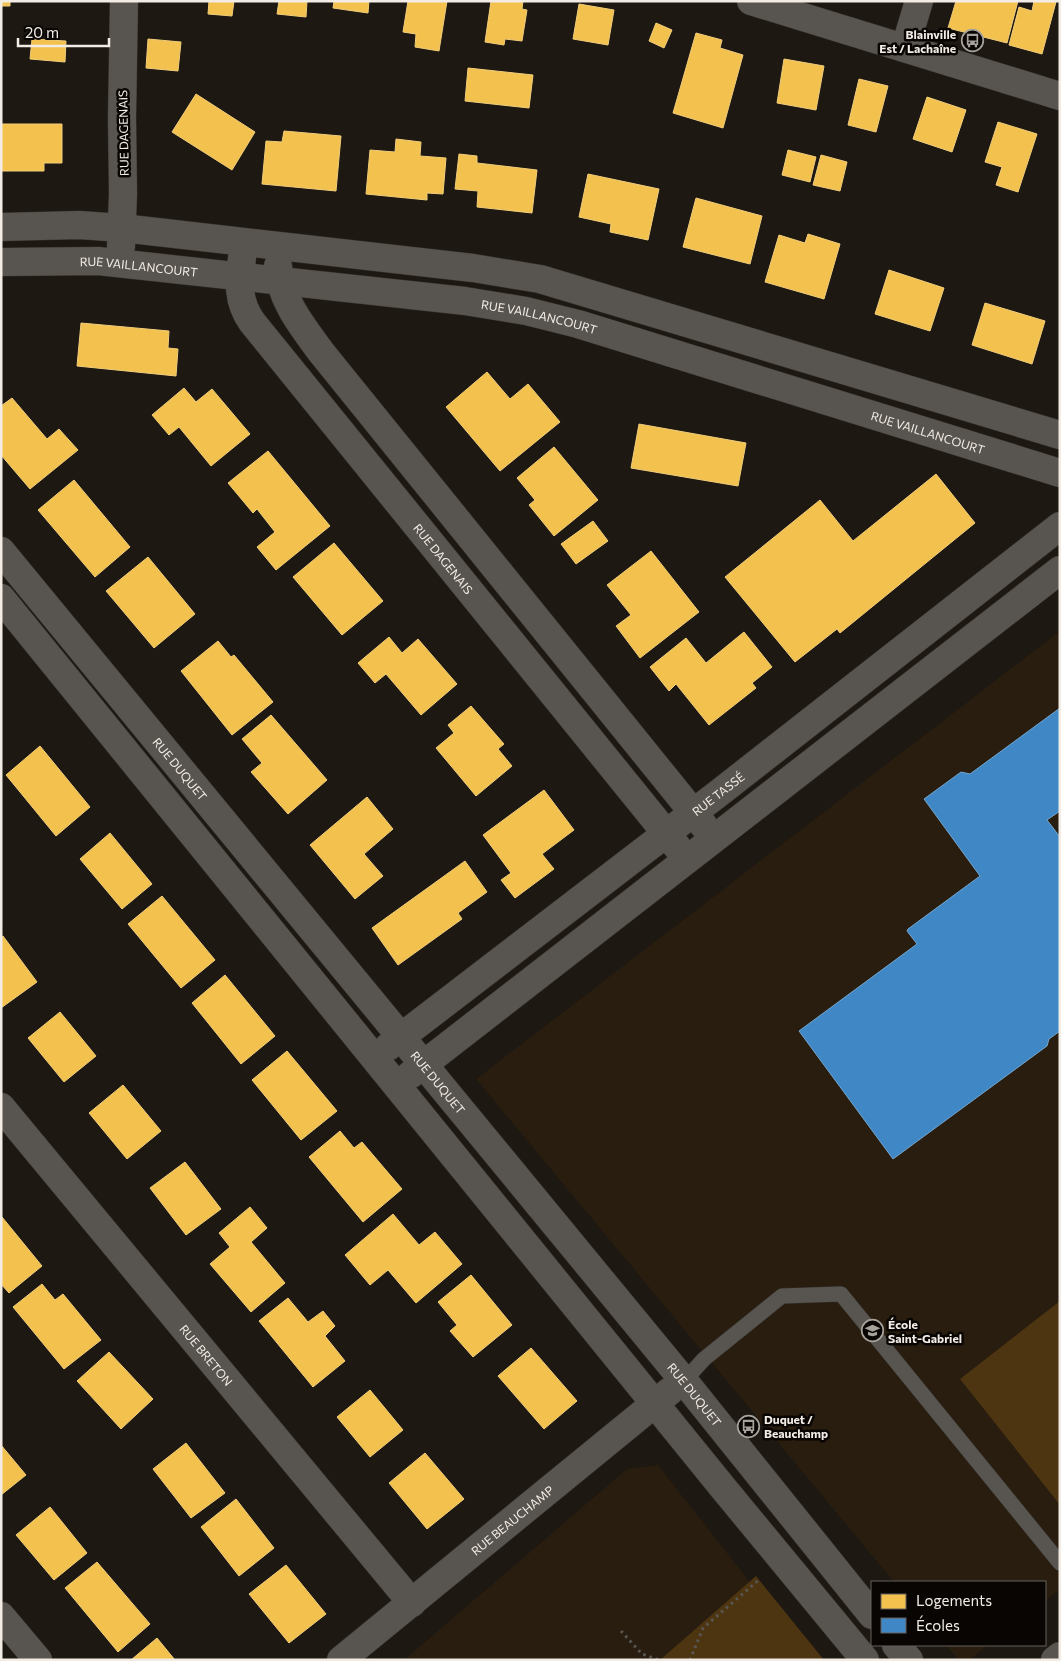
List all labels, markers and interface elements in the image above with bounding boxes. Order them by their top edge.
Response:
scale bar [18,15,109,47]
text: 20 m [25,23,59,41]
place label: Blainville Est / Lachaîne [879,27,956,55]
bus stop icon: Blainville Est / Lachaîne [960,29,984,53]
street label: RUE DAGENAIS [115,90,131,176]
street label: RUE VAILLANCOURT [80,254,199,279]
street label: RUE VAILLANCOURT [480,297,599,337]
street label: RUE VAILLANCOURT [869,408,987,456]
street label: RUE DAGENAIS [411,521,476,596]
street label: RUE DUQUET [150,735,210,803]
street label: RUE TASSÉ [689,769,747,818]
street label: RUE DUQUET [408,1048,468,1117]
place label: École Saint-Gabriel [888,1317,962,1345]
school or university icon: École Saint-Gabriel [860,1319,884,1343]
street label: RUE BRETON [177,1322,236,1388]
street label: RUE DUQUET [665,1360,724,1429]
place label: Duquet / Beauchamp [764,1412,828,1440]
bus stop icon: Duquet / Beauchamp [736,1414,760,1438]
street label: RUE BEAUCHAMP [468,1482,556,1558]
legend [871,1581,1046,1646]
text: Logements [916,1591,992,1609]
text: Écoles [916,1615,960,1634]

